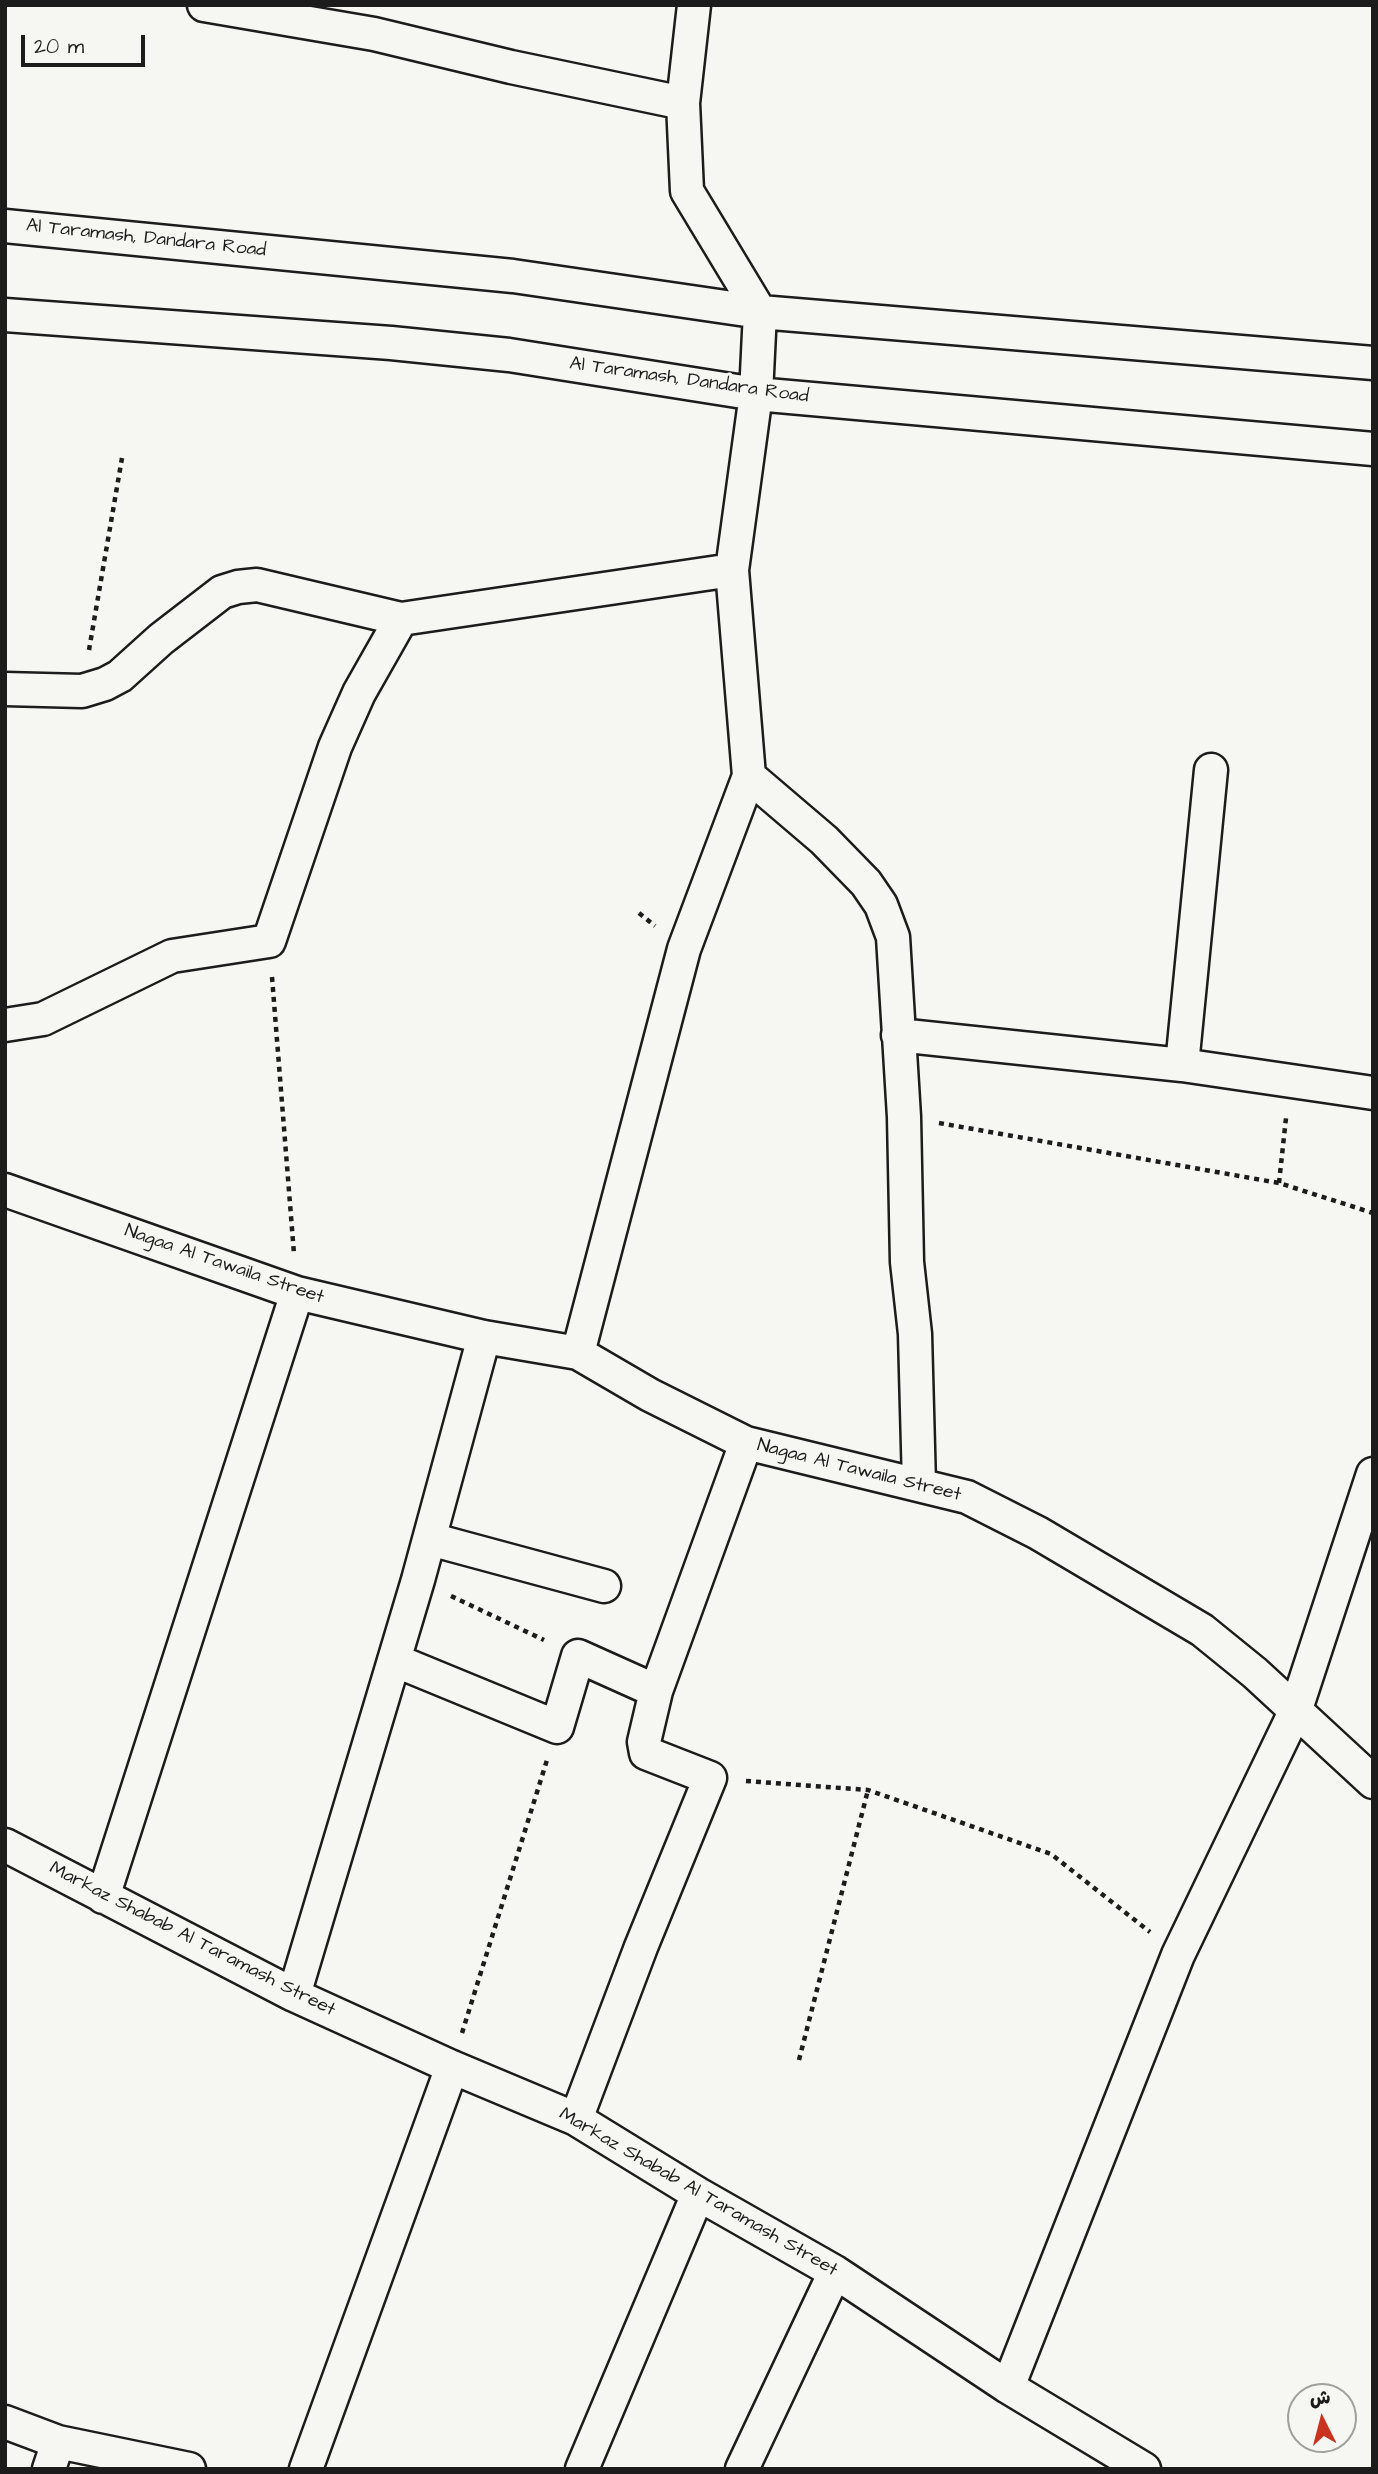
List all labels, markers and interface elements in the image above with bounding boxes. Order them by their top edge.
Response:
scale bar [24,21,149,65]
text: 20 m [34,32,84,61]
street label: Al Taramash, Dandara Road [25,215,267,263]
street label: Al Taramash, Dandara Road [568,353,810,409]
street label: Nagaa Al Tawaila Street [121,1220,327,1310]
street label: Nagaa Al Tawaila Street [755,1435,963,1507]
street label: Markaz Shabab Al Taramash Street [45,1858,339,2022]
street label: Markaz Shabab Al Taramash Street [555,2104,841,2282]
north arrow [1287,2383,1357,2453]
text: ش [1308,2384,1332,2413]

